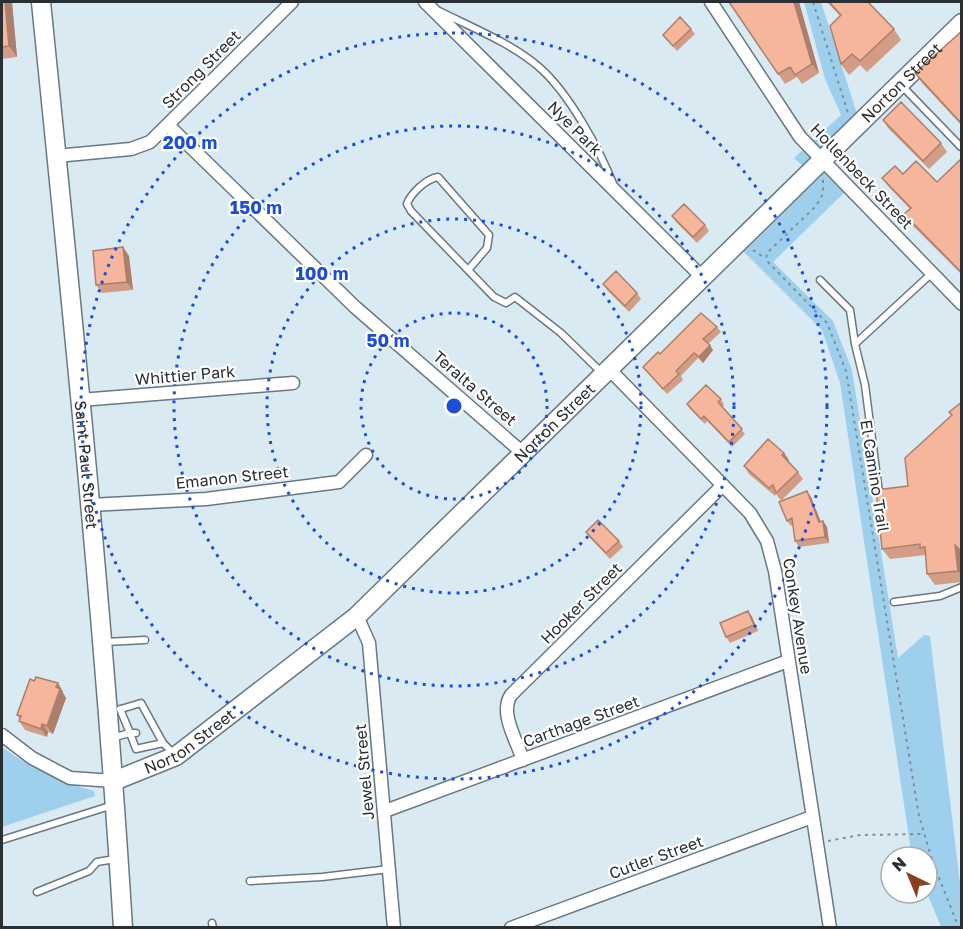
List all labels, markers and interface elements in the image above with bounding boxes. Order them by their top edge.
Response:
street label: Strong Street [157,25,245,113]
street label: Norton Street [857,38,946,126]
street label: Nye Park [544,97,606,159]
street label: Hollenbeck Street [806,119,918,233]
text: 200 m [163,131,217,153]
text: 150 m [230,196,282,218]
text: 100 m [296,262,348,284]
text: 50 m [367,329,409,351]
street label: Teralta Street [429,346,521,430]
street label: Whittier Park [134,361,236,389]
street label: Norton Street [510,378,599,467]
centre of rings [444,396,464,416]
street label: Saint Paul Street [71,399,102,530]
street label: El Camino Trail [856,418,894,534]
street label: Emanon Street [174,461,290,493]
street label: Conkey Avenue [779,556,817,676]
street label: Hooker Street [536,558,626,648]
street label: Carthage Street [520,691,642,751]
street label: Norton Street [141,704,239,778]
street label: Jewel Street [350,723,378,821]
street label: Cutler Street [606,831,706,883]
north arrow [879,845,939,905]
text: N [887,853,910,875]

